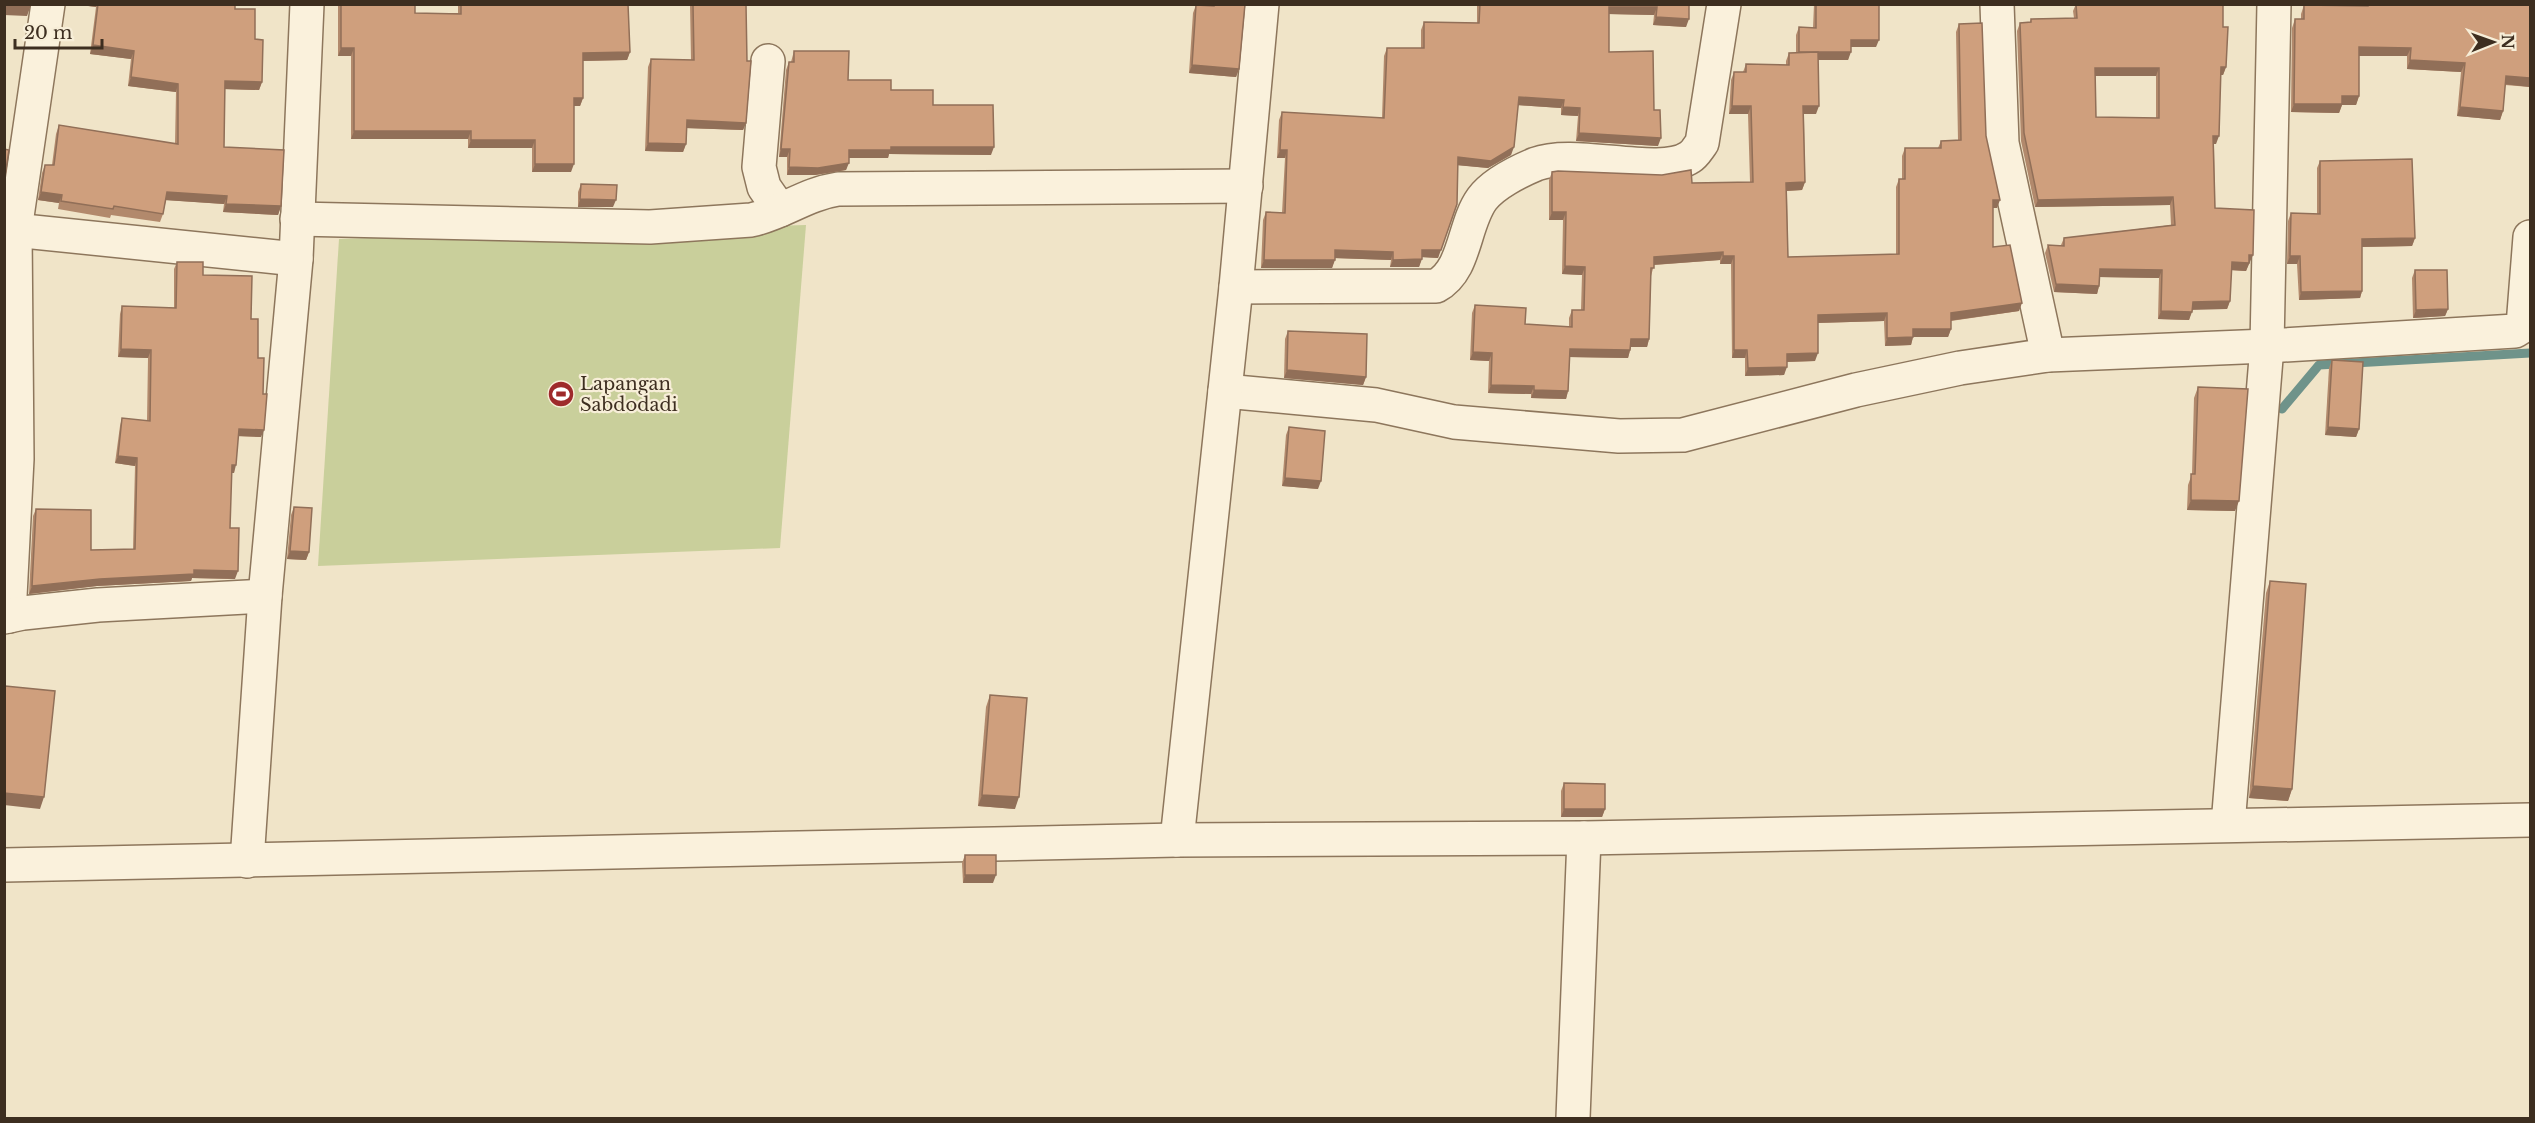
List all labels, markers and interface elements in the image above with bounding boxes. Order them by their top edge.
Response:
scale bar [15,12,102,50]
north arrow [2463,12,2523,72]
text: 20 m [24,22,72,44]
text: N [2498,34,2518,49]
place label: Lapangan Sabdodadi [580,373,678,416]
sports icon: Lapangan Sabdodadi [546,379,576,409]

